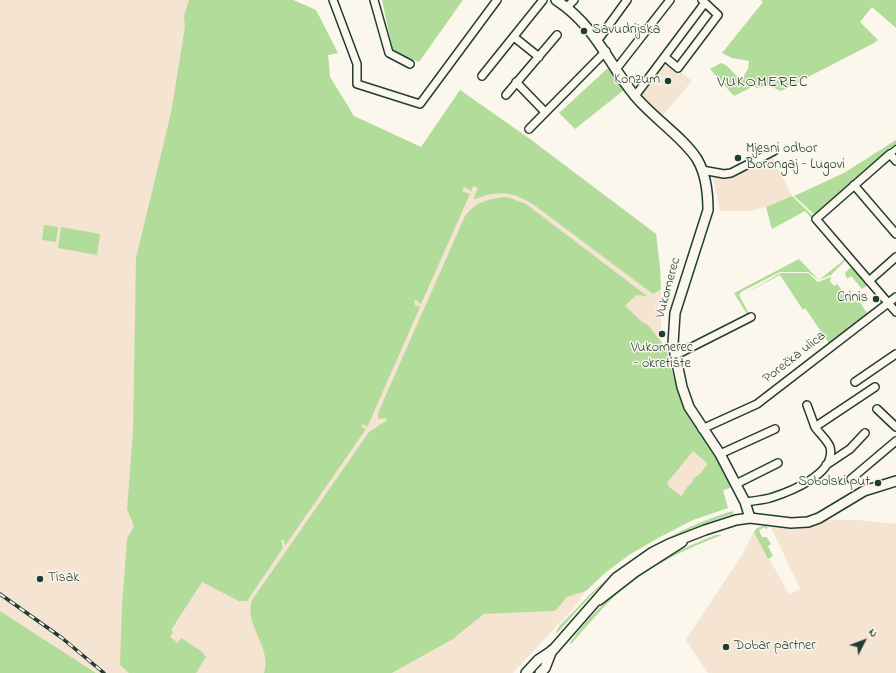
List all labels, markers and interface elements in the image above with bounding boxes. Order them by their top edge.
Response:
place label: Savudrijska [592,23,660,39]
marker: Savudrijska [579,26,589,36]
place label: Konzum [614,73,660,89]
district label: VUKOMEREC [717,73,809,93]
marker: Konzum [663,76,673,86]
place label: Mjesni odbor Borongaj - Lugovi [746,142,845,174]
marker: Mjesni odbor Borongaj - Lugovi [733,153,743,163]
street label: Vukomerec [653,256,685,320]
place label: Crinis [837,291,868,307]
marker: Crinis [871,294,881,304]
street label: Porečka ulica [760,328,830,388]
marker: Vukomerec - okretište [657,329,667,339]
place label: Vukomerec - okretište [631,341,693,374]
place label: Sobolski put [798,475,870,491]
marker: Sobolski put [873,478,883,488]
place label: Tisak [48,571,79,587]
marker: Tisak [35,574,45,584]
north arrow [844,621,884,661]
text: N [864,625,881,641]
place label: Dobar partner [734,639,816,655]
marker: Dobar partner [721,642,731,652]

